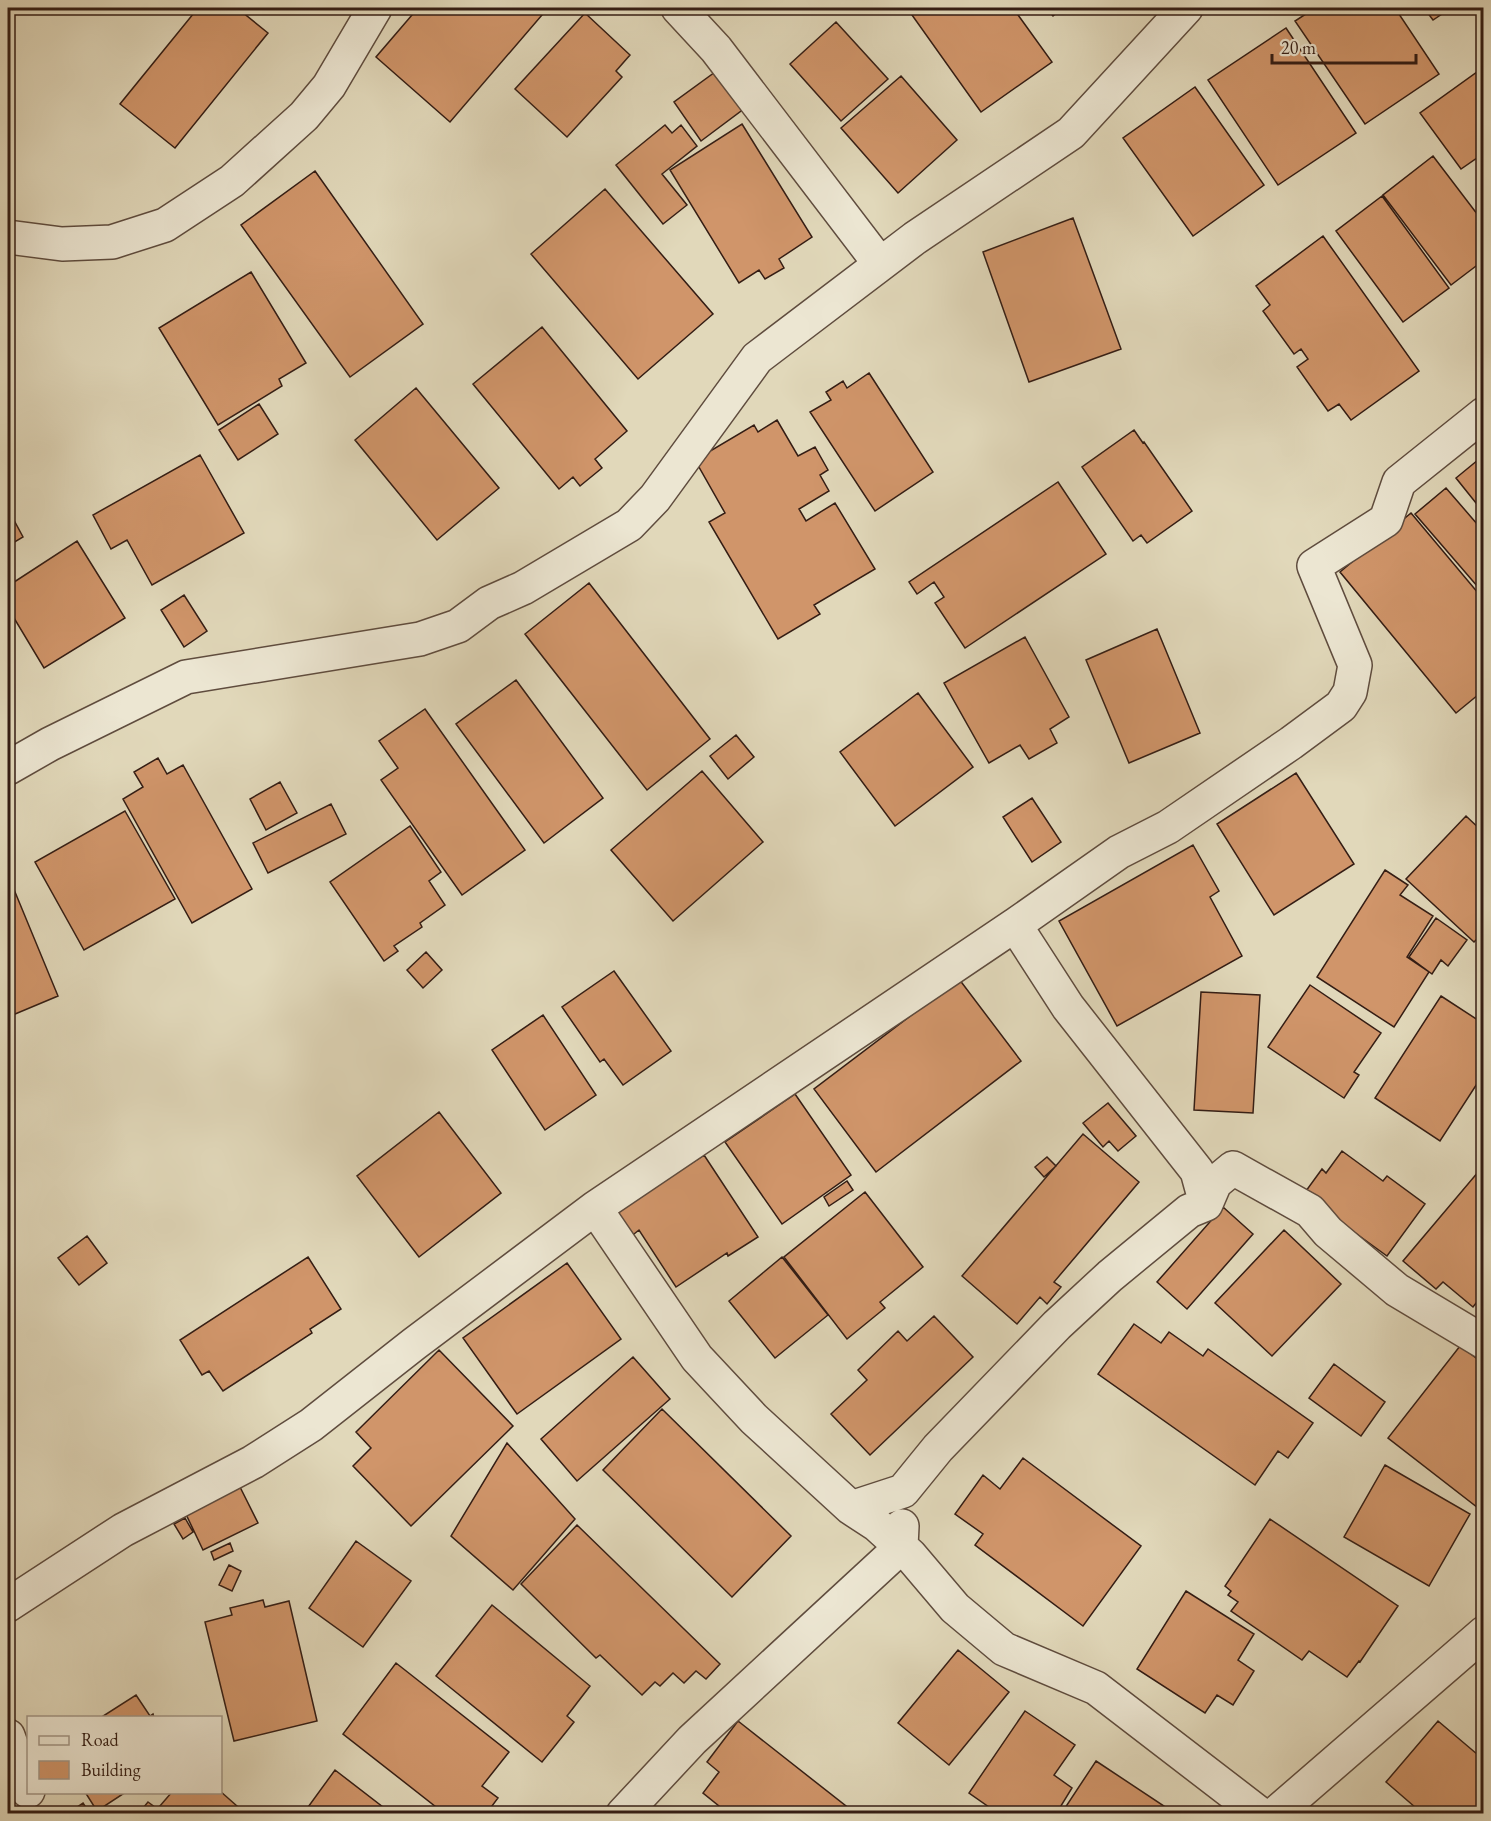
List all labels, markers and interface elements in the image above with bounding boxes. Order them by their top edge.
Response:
scale bar [1272,27,1416,65]
text: 20 m [1281,36,1316,59]
legend [27,1716,222,1794]
text: Road [81,1728,120,1751]
text: Building [81,1758,141,1781]

